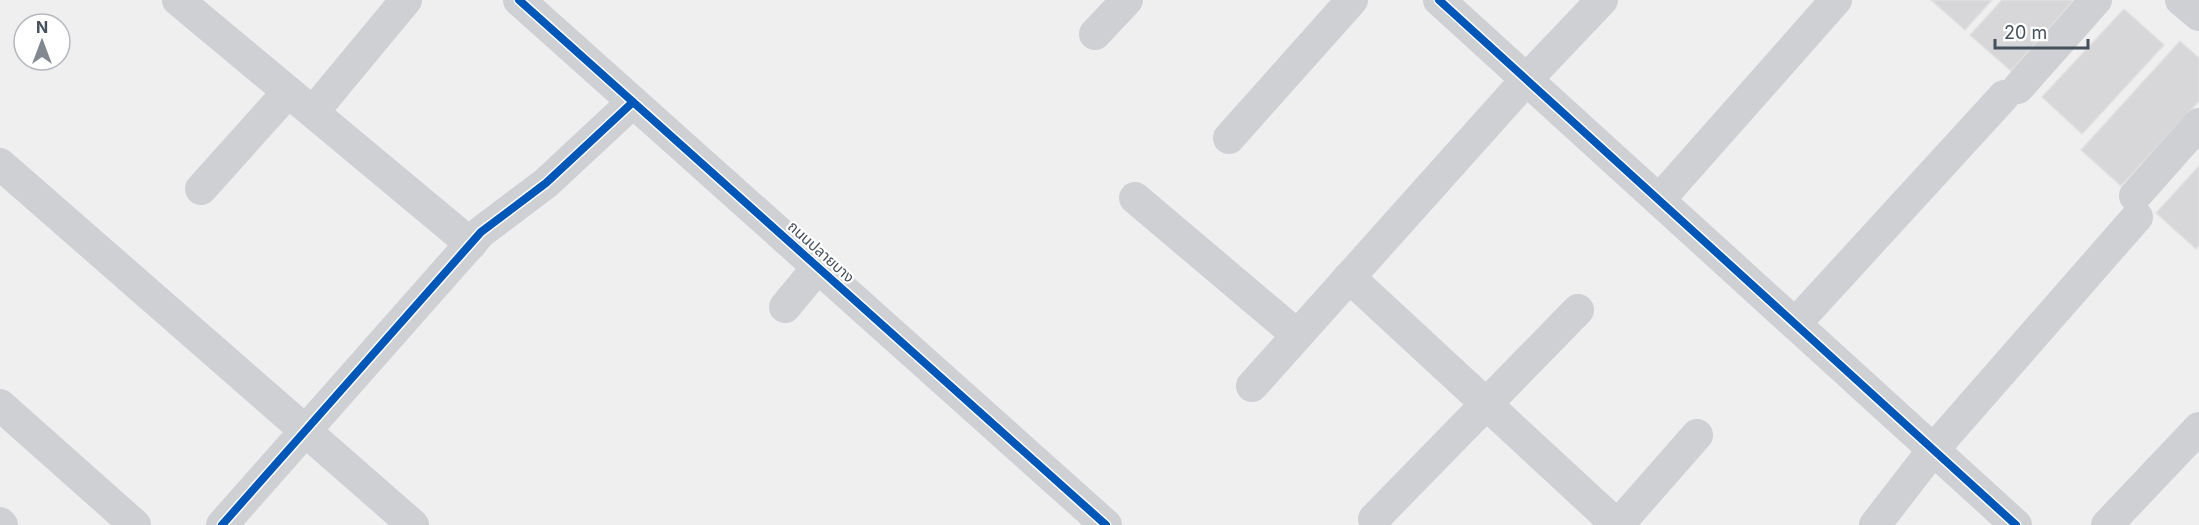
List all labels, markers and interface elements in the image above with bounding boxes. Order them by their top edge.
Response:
north arrow [12,12,72,72]
scale bar [1995,12,2088,50]
text: N [36,17,48,37]
text: 20 m [2004,22,2047,43]
street label: ถนนปลายบาง [784,217,859,287]

